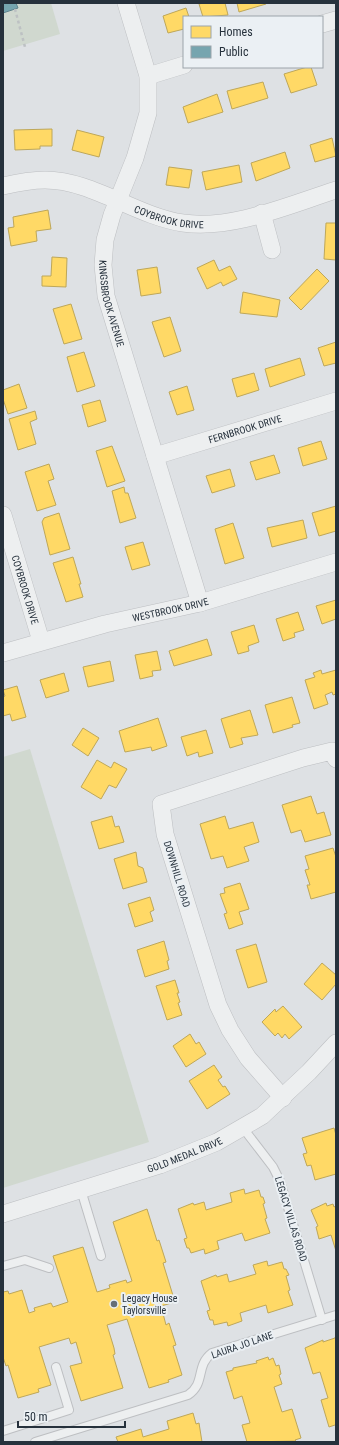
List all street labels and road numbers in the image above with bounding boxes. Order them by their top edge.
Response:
street label: COYBROOK DRIVE [133,203,204,230]
street label: KINGSBROOK AVENUE [97,260,127,348]
street label: FERNBROOK DRIVE [207,412,283,445]
street label: COYBROOK DRIVE [10,554,41,625]
street label: WESTBROOK DRIVE [131,595,210,623]
street label: DOWNHILL ROAD [162,840,192,909]
street label: GOLD MEDAL DRIVE [146,1135,224,1174]
street label: LEGACY VILLAS ROAD [273,1175,309,1263]
street label: LAURA JO LANE [210,1329,274,1361]

